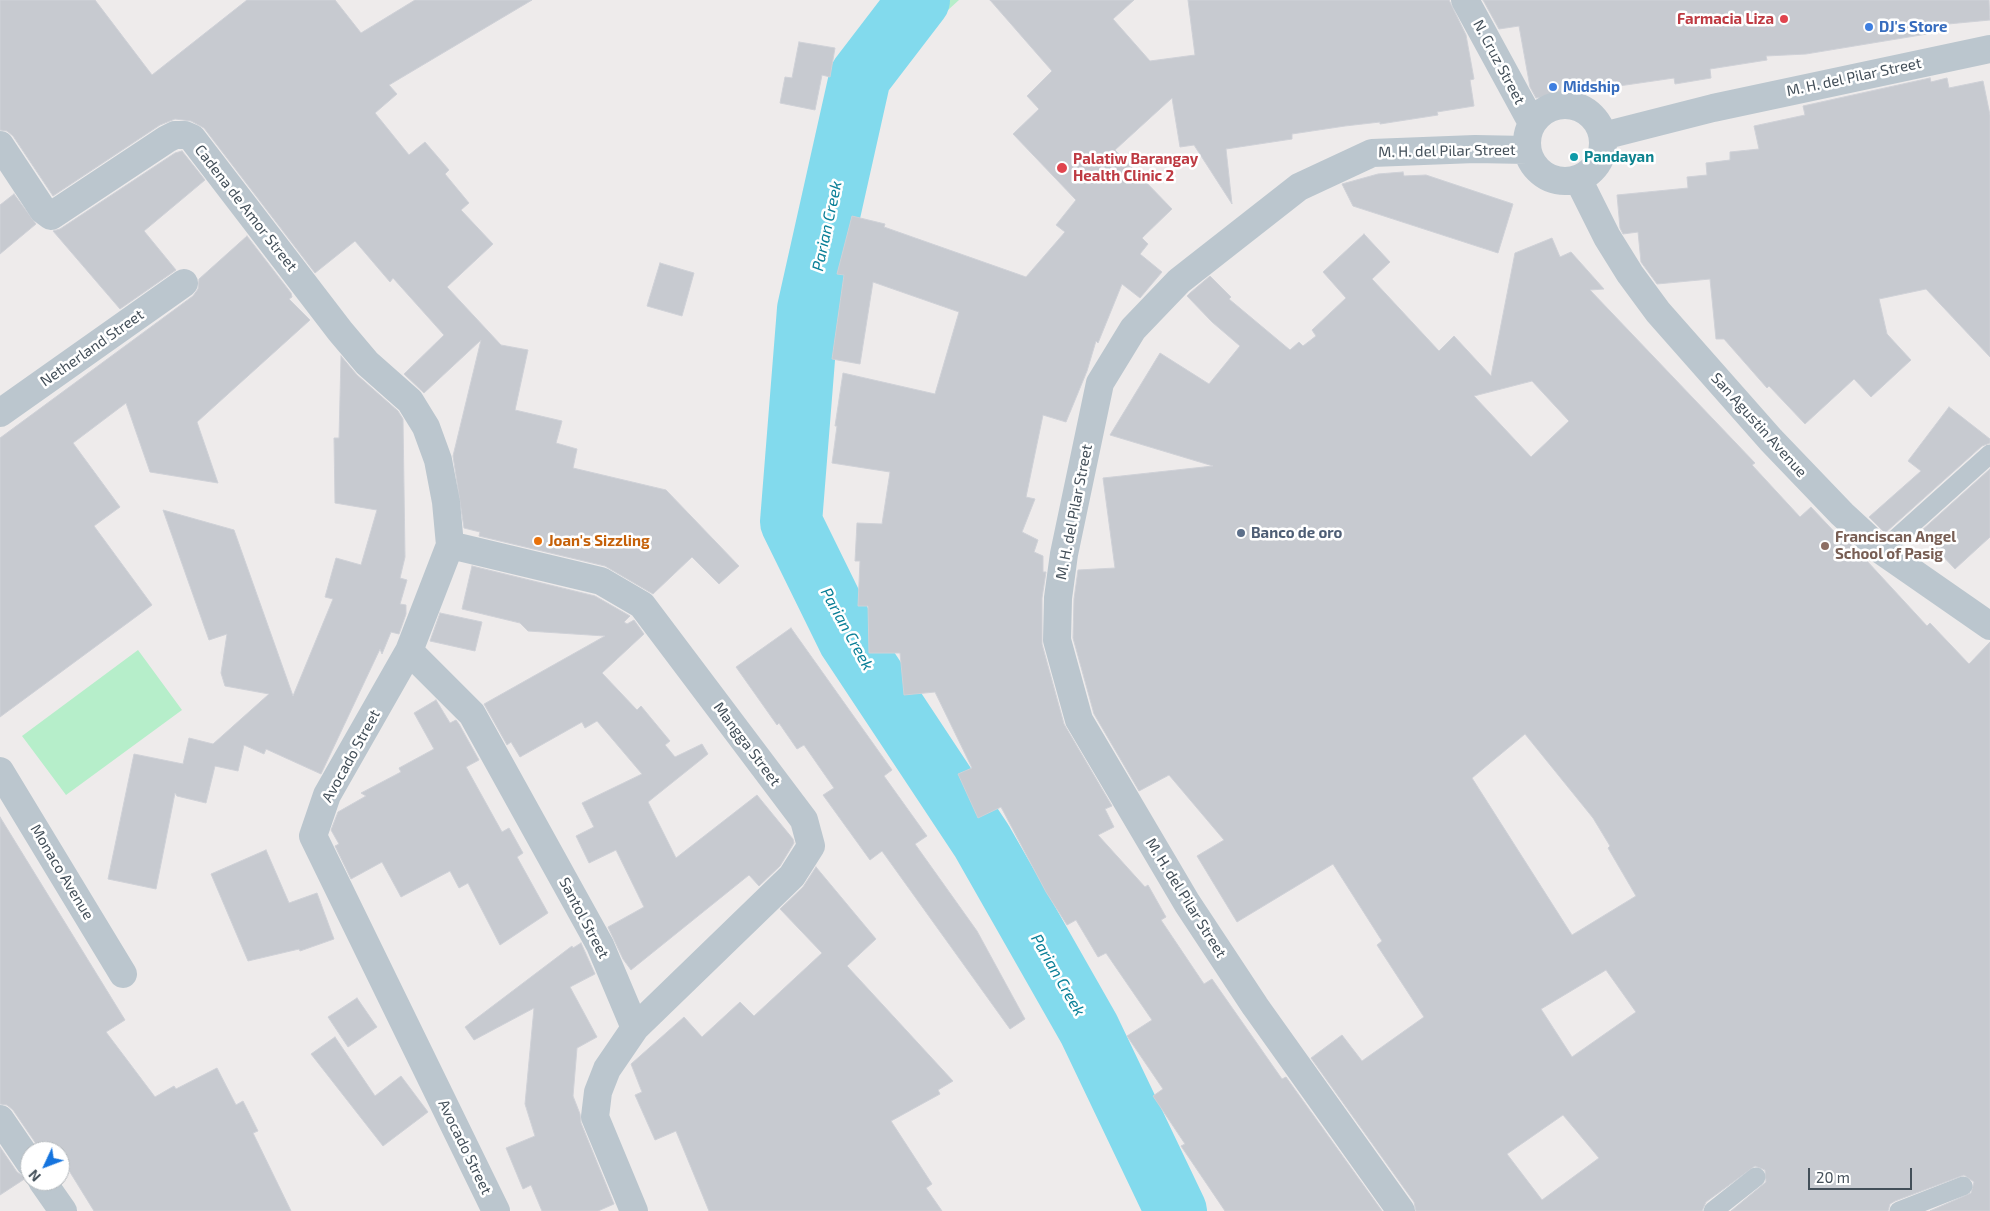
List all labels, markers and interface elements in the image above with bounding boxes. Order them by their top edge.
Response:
place label: Farmacia Liza [1677,10,1774,28]
marker: Farmacia Liza [1778,13,1790,25]
street label: N. Cruz Street [1469,17,1529,107]
place label: DJ's Store [1879,18,1947,36]
marker: DJ's Store [1863,21,1875,33]
street label: M. H. del Pilar Street [1785,54,1923,100]
place label: Midship [1563,78,1620,96]
marker: Midship [1547,81,1559,93]
street label: Cadena de Amor Street [191,141,301,275]
street label: M. H. del Pilar Street [1378,141,1516,161]
place label: Pandayan [1584,148,1654,166]
place label: Palatiw Barangay Health Clinic 2 [1073,150,1198,185]
marker: Pandayan [1568,151,1580,163]
marker: Palatiw Barangay Health Clinic 2 [1055,161,1069,175]
water label: Parian Creek [808,179,846,273]
street label: Netherland Street [37,306,147,390]
street label: San Agustin Avenue [1707,369,1811,481]
street label: M. H. del Pilar Street [1052,443,1096,581]
place label: Banco de oro [1251,524,1342,542]
marker: Banco de oro [1235,527,1247,539]
place label: Franciscan Angel School of Pasig [1835,528,1956,563]
place label: Joan's Sizzling [548,532,650,550]
marker: Joan's Sizzling [532,535,544,547]
marker: Franciscan Angel School of Pasig [1819,540,1831,552]
water label: Parian Creek [816,584,878,674]
street label: Mangga Street [710,699,784,789]
street label: Avocado Street [318,707,384,805]
street label: Monaco Avenue [26,821,98,923]
street label: M. H. del Pilar Street [1142,835,1230,961]
street label: Santol Street [555,874,613,962]
water label: Parian Creek [1027,931,1089,1019]
street label: Avocado Street [434,1097,496,1197]
north arrow [20,1141,70,1191]
scale bar [1810,1158,1914,1190]
text: N [25,1166,44,1185]
text: 20 m [1816,1168,1850,1186]

